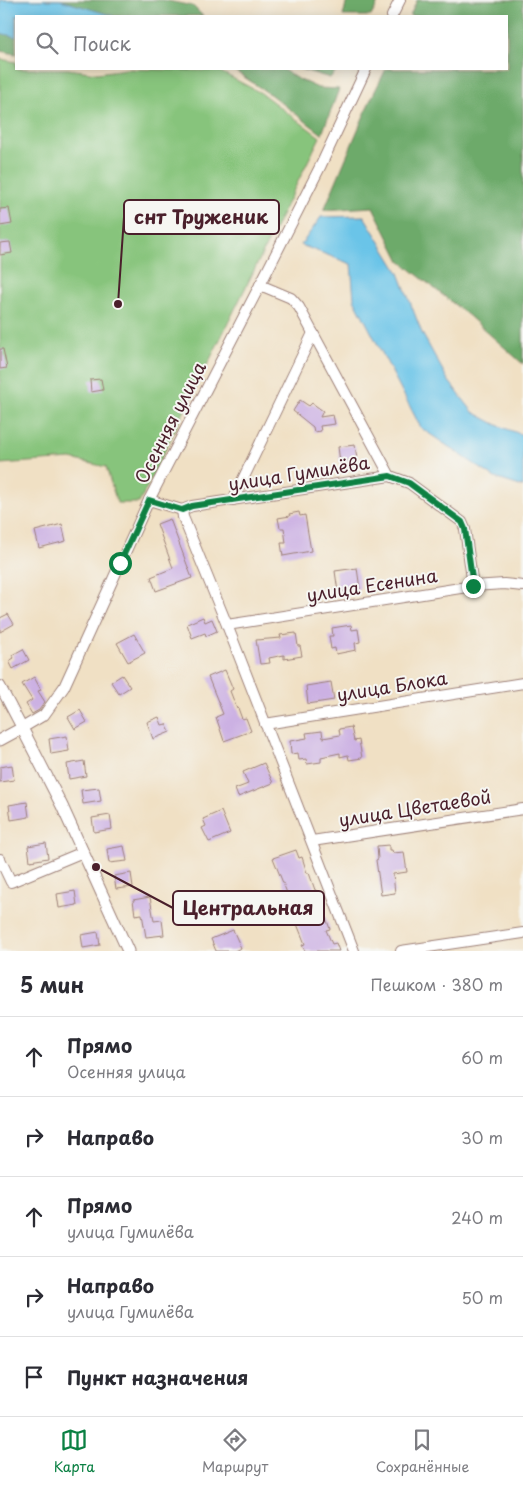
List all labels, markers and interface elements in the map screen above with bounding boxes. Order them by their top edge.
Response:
search box [15,15,508,70]
icon: search [33,29,61,57]
text: Поиск [73,29,131,57]
callout: снт Труженик [124,200,279,234]
text: снт Труженик [134,202,269,230]
street label: Осенняя улица [127,356,212,488]
street label: улица Гумилёва [226,448,372,497]
route start [109,552,132,575]
street label: улица Есенина [305,561,440,608]
route end [462,575,485,598]
street label: улица Блока [335,663,450,708]
street label: улица Цветаевой [337,782,493,833]
callout: Центральная [173,891,324,925]
text: Центральная [183,893,313,921]
text: 5 мин [20,968,84,1000]
text: Пешком · 380 m [370,972,503,996]
text: Прямо [67,1031,132,1059]
icon: ahead [20,1043,48,1071]
text: 60 m [461,1045,503,1069]
text: Осенняя улица [67,1059,186,1083]
icon: right [20,1123,48,1151]
text: Направо [67,1123,154,1151]
text: 30 m [461,1125,503,1149]
text: Прямо [67,1191,132,1219]
icon: ahead [20,1203,48,1231]
text: 240 m [451,1205,503,1229]
text: улица Гумилёва [67,1219,194,1243]
text: Направо [67,1271,154,1299]
icon: right [20,1283,48,1311]
text: 50 m [462,1285,503,1309]
text: улица Гумилёва [67,1299,194,1323]
icon: arrive [20,1363,48,1391]
text: Пункт назначения [67,1363,248,1391]
tab: Карта [54,1426,95,1477]
tab: Маршрут [202,1426,268,1477]
tab: Сохранённые [376,1426,469,1477]

